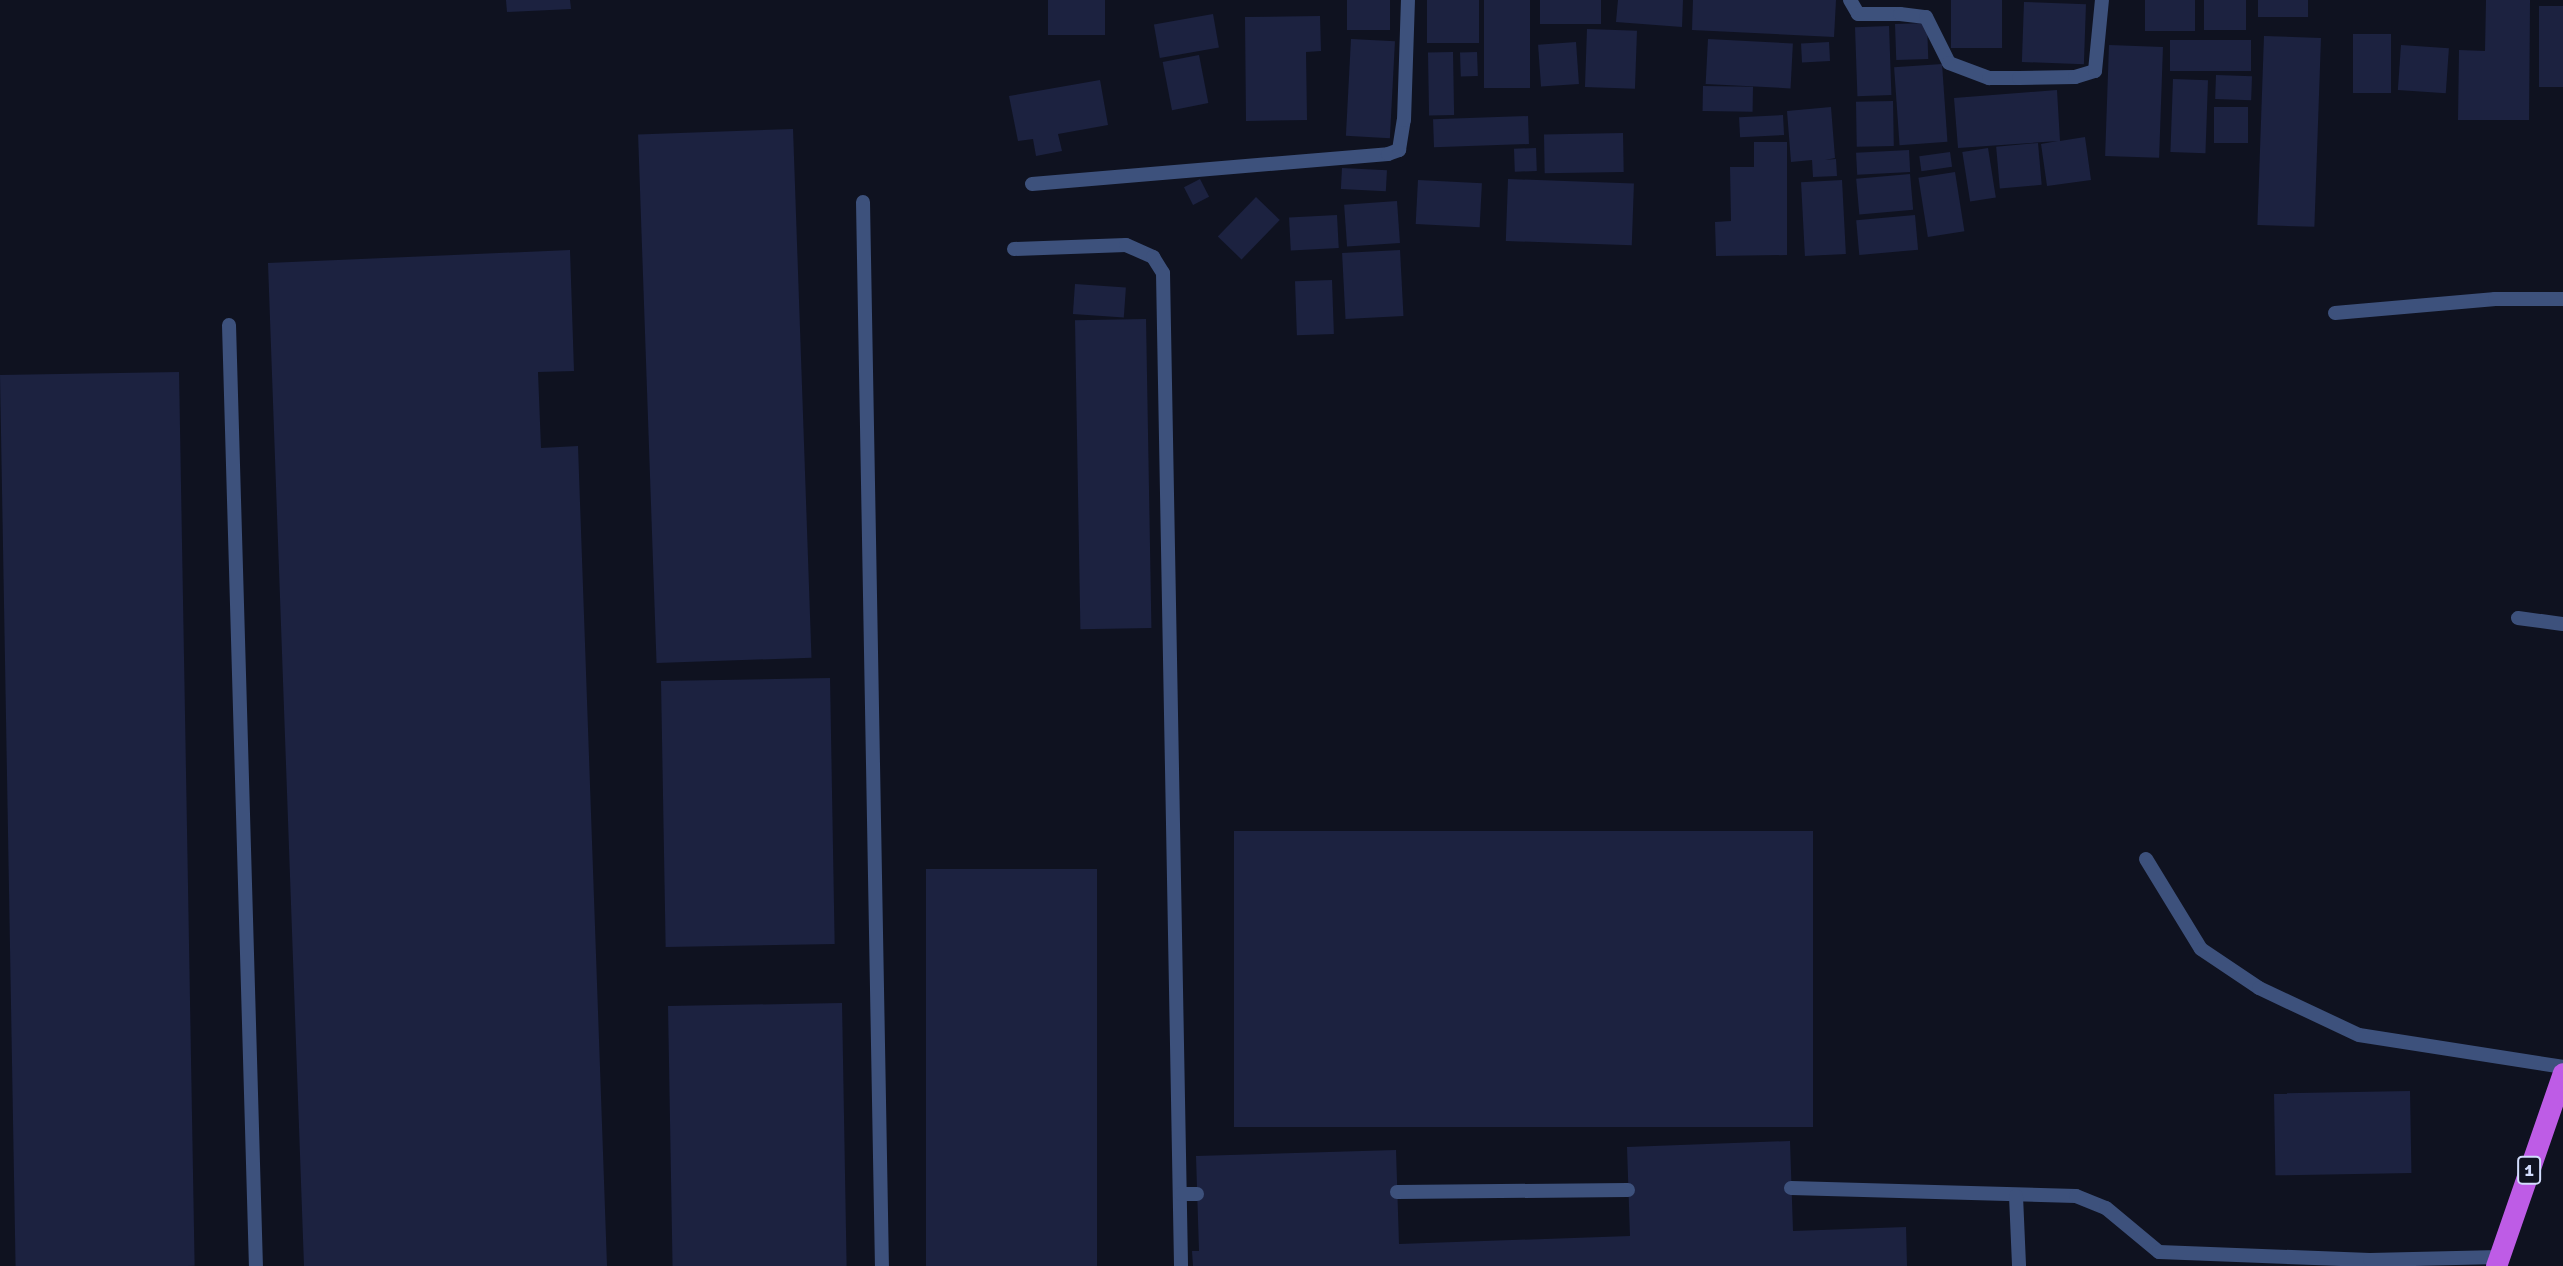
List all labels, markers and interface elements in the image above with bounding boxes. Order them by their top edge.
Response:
road number: 1 [2517,1156,2541,1184]

